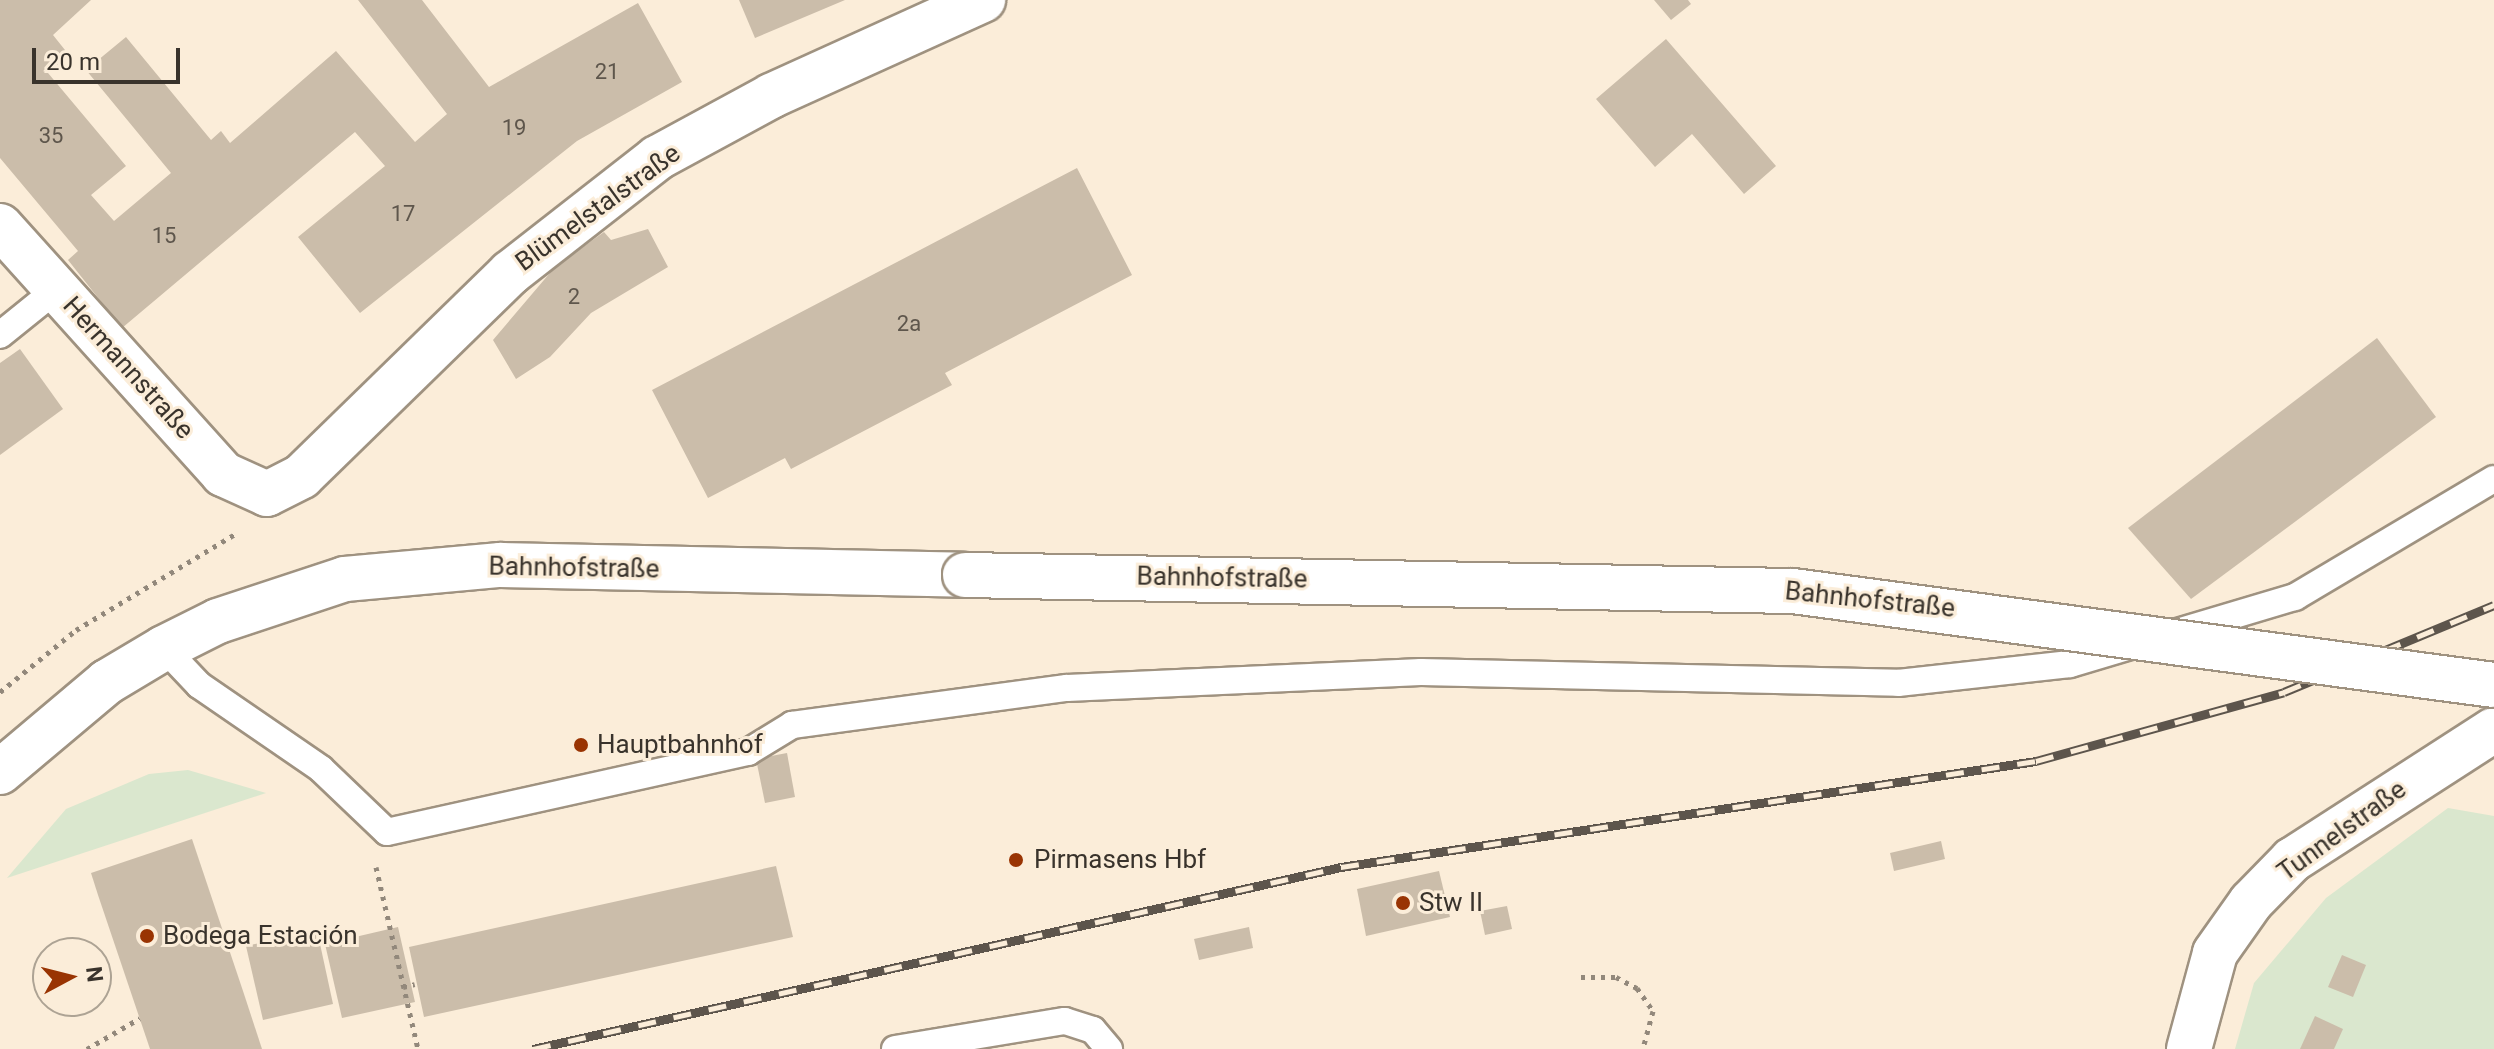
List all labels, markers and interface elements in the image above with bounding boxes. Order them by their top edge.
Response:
scale bar [36,32,184,82]
text: 20 m [46,48,100,76]
house number: 21 [595,59,619,85]
house number: 19 [502,115,526,141]
house number: 35 [39,123,63,149]
street label: Blümelstalstraße [510,138,686,278]
house number: 17 [391,201,415,227]
house number: 15 [152,223,176,249]
house number: 2 [568,284,580,310]
street label: Hermannstraße [56,291,200,445]
house number: 2a [897,311,921,337]
street label: Bahnhofstraße [488,551,660,585]
street label: Bahnhofstraße [1136,561,1308,595]
street label: Bahnhofstraße [1783,576,1957,624]
place label: Hauptbahnhof [597,729,763,761]
marker: Hauptbahnhof [572,736,590,754]
street label: Tunnelstraße [2272,774,2412,888]
place label: Pirmasens Hbf [1034,844,1206,876]
marker: Pirmasens Hbf [1005,849,1027,871]
place label: Stw II [1419,887,1483,919]
marker: Stw II [1394,894,1412,912]
place label: Bodega Estación [163,920,358,952]
marker: Bodega Estación [138,927,156,945]
north arrow [32,937,112,1017]
text: N [81,965,108,983]

